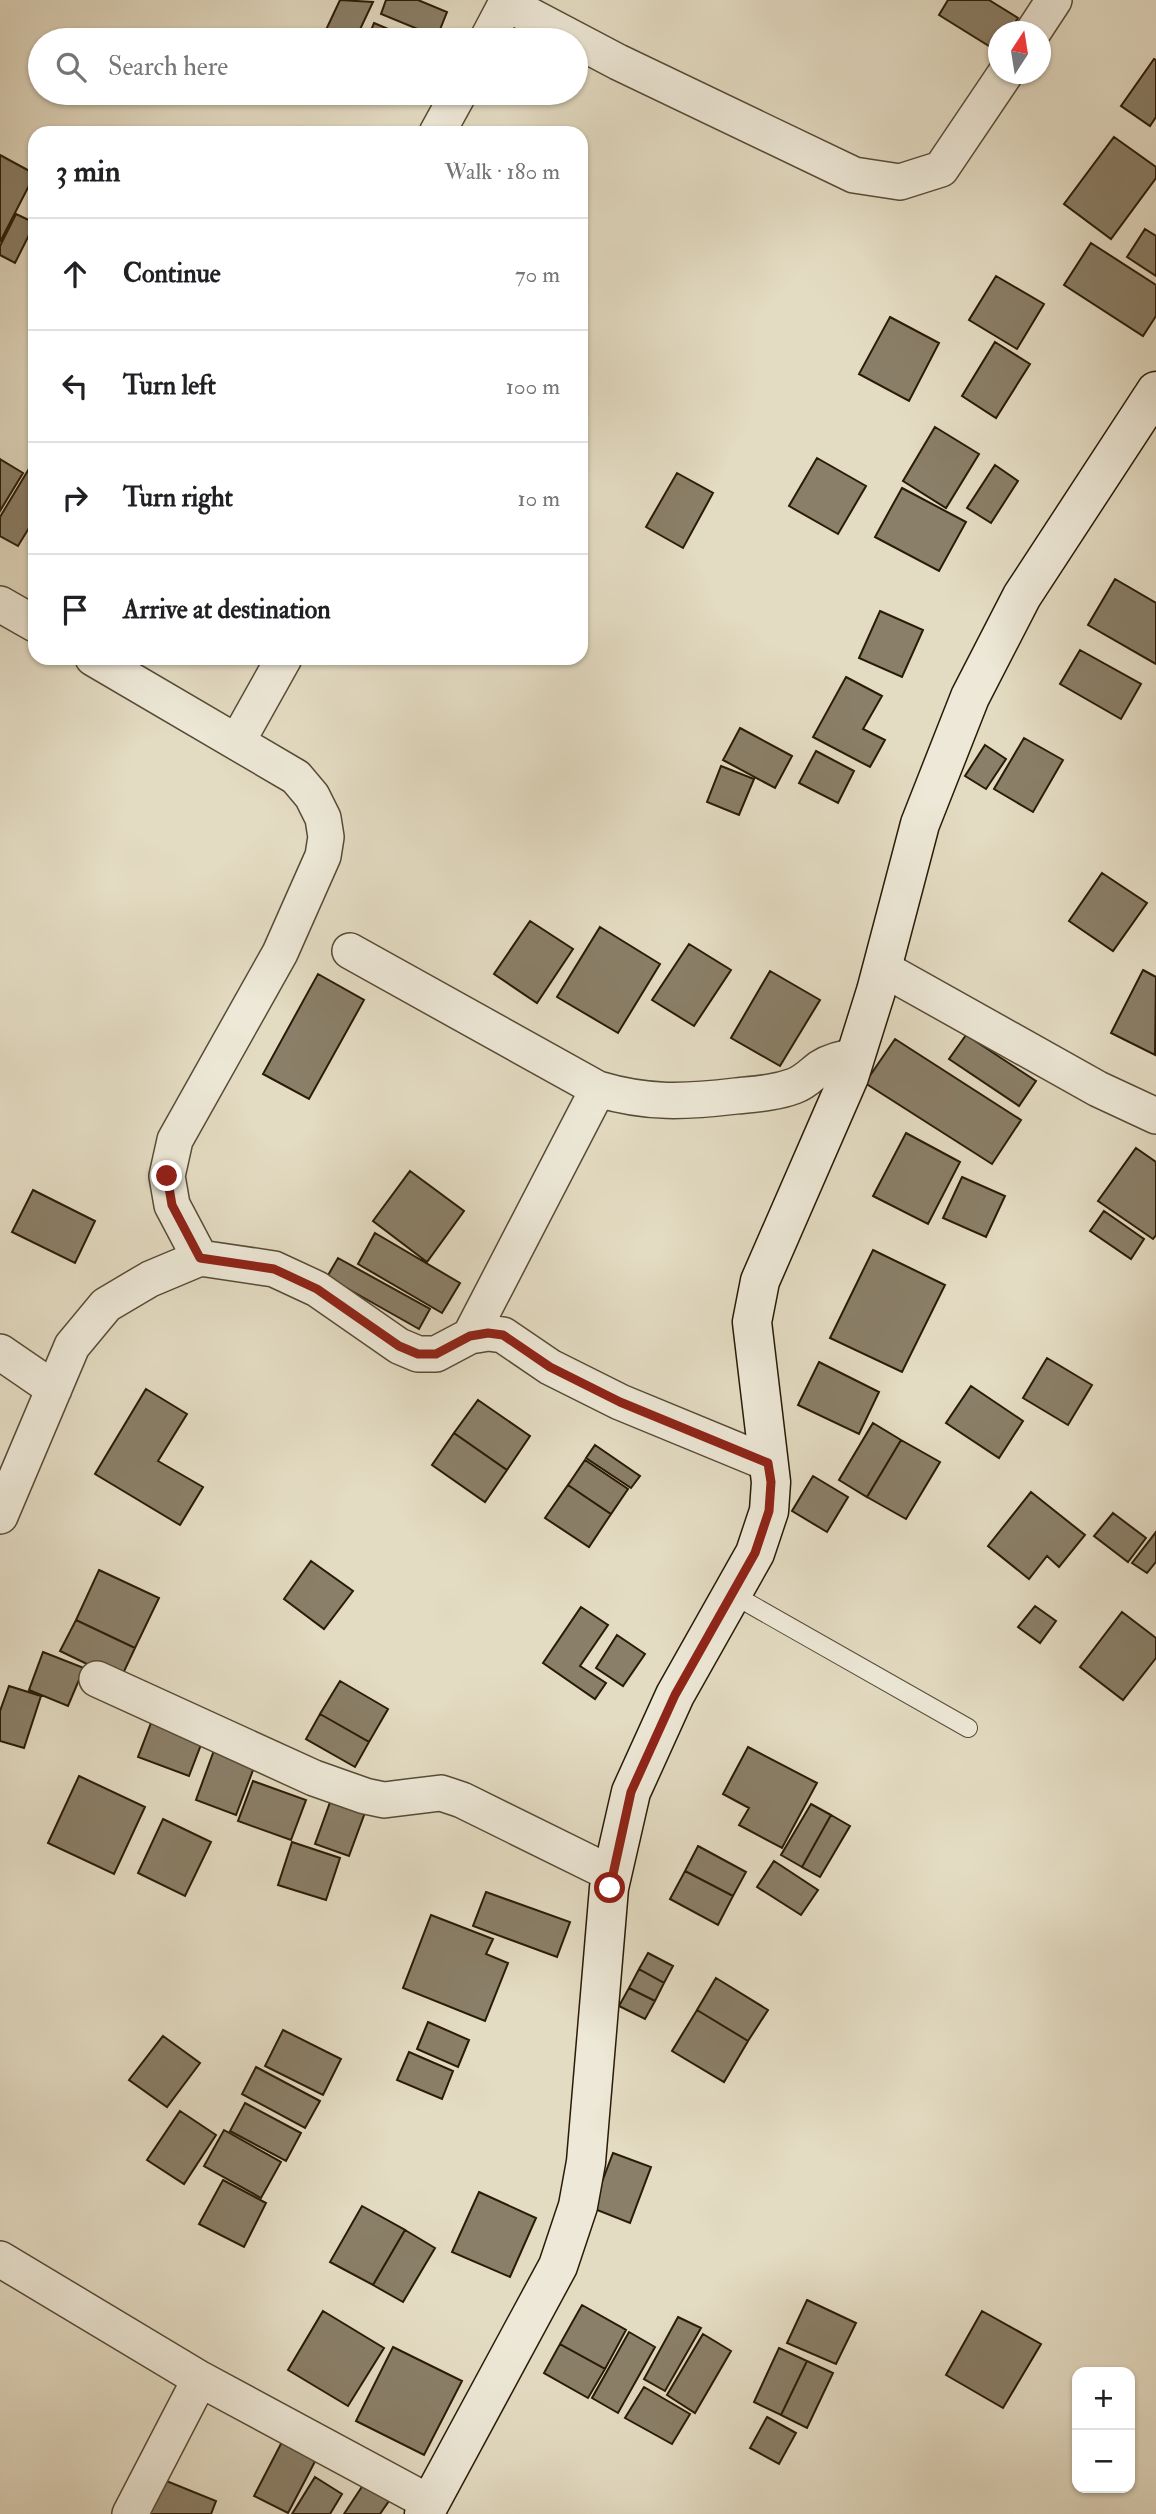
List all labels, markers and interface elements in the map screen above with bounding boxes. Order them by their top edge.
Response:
north arrow [988,21,1051,84]
search box [28,28,588,105]
icon: search [52,48,90,86]
text: Search here [108,51,228,83]
text: 3 min [56,153,121,190]
text: Walk · 180 m [445,157,560,186]
icon: ahead [56,255,94,293]
text: Continue [123,258,221,290]
text: 70 m [515,260,560,289]
icon: left [56,367,94,405]
text: Turn left [123,370,216,402]
text: 100 m [506,372,560,401]
icon: right [56,479,94,517]
text: Turn right [123,482,233,514]
text: 10 m [517,484,560,513]
icon: arrive [56,591,94,629]
text: Arrive at destination [123,594,331,626]
route end [151,1160,182,1191]
route start [594,1872,625,1903]
map controls [1072,2367,1135,2493]
button: + [1072,2367,1135,2430]
button: − [1072,2430,1135,2493]

